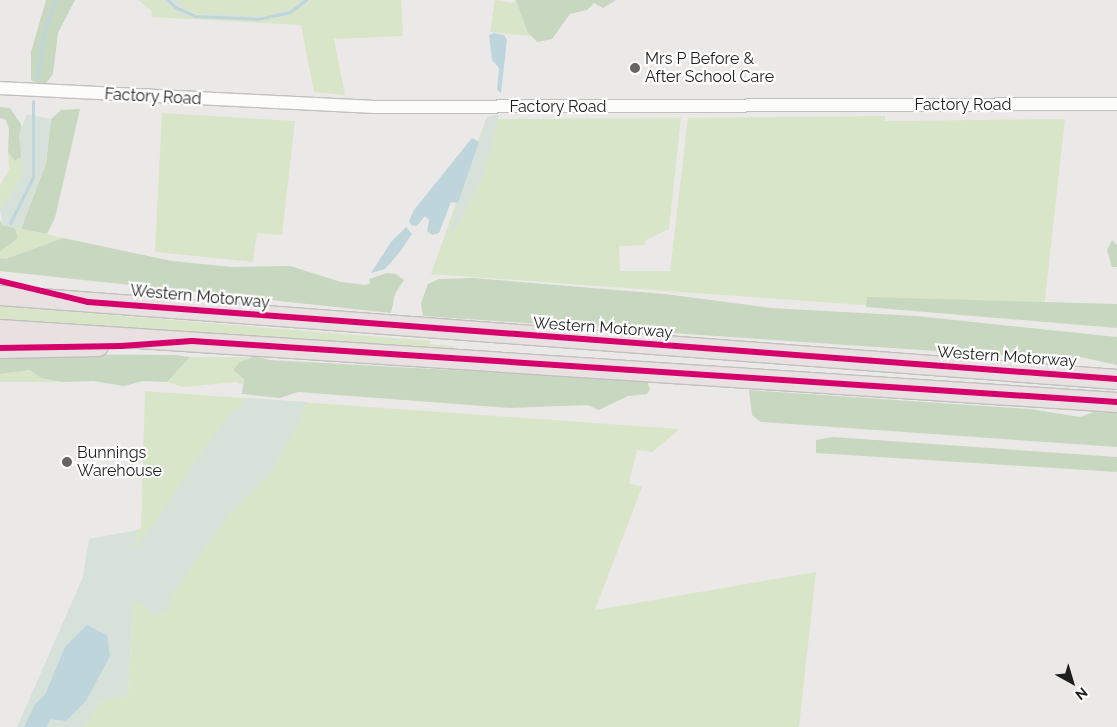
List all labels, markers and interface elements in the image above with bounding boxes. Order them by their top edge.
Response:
place label: Mrs P Before & After School Care [645,49,775,87]
marker: Mrs P Before & After School Care [629,62,641,74]
street label: Factory Road [104,85,202,109]
street label: Factory Road [914,95,1012,115]
street label: Factory Road [509,97,607,117]
street label: Western Motorway [129,281,271,313]
street label: Western Motorway [532,314,674,342]
street label: Western Motorway [936,343,1078,371]
place label: Bunnings Warehouse [77,443,162,481]
marker: Bunnings Warehouse [61,456,73,468]
north arrow [1047,657,1097,707]
text: N [1072,684,1091,703]

